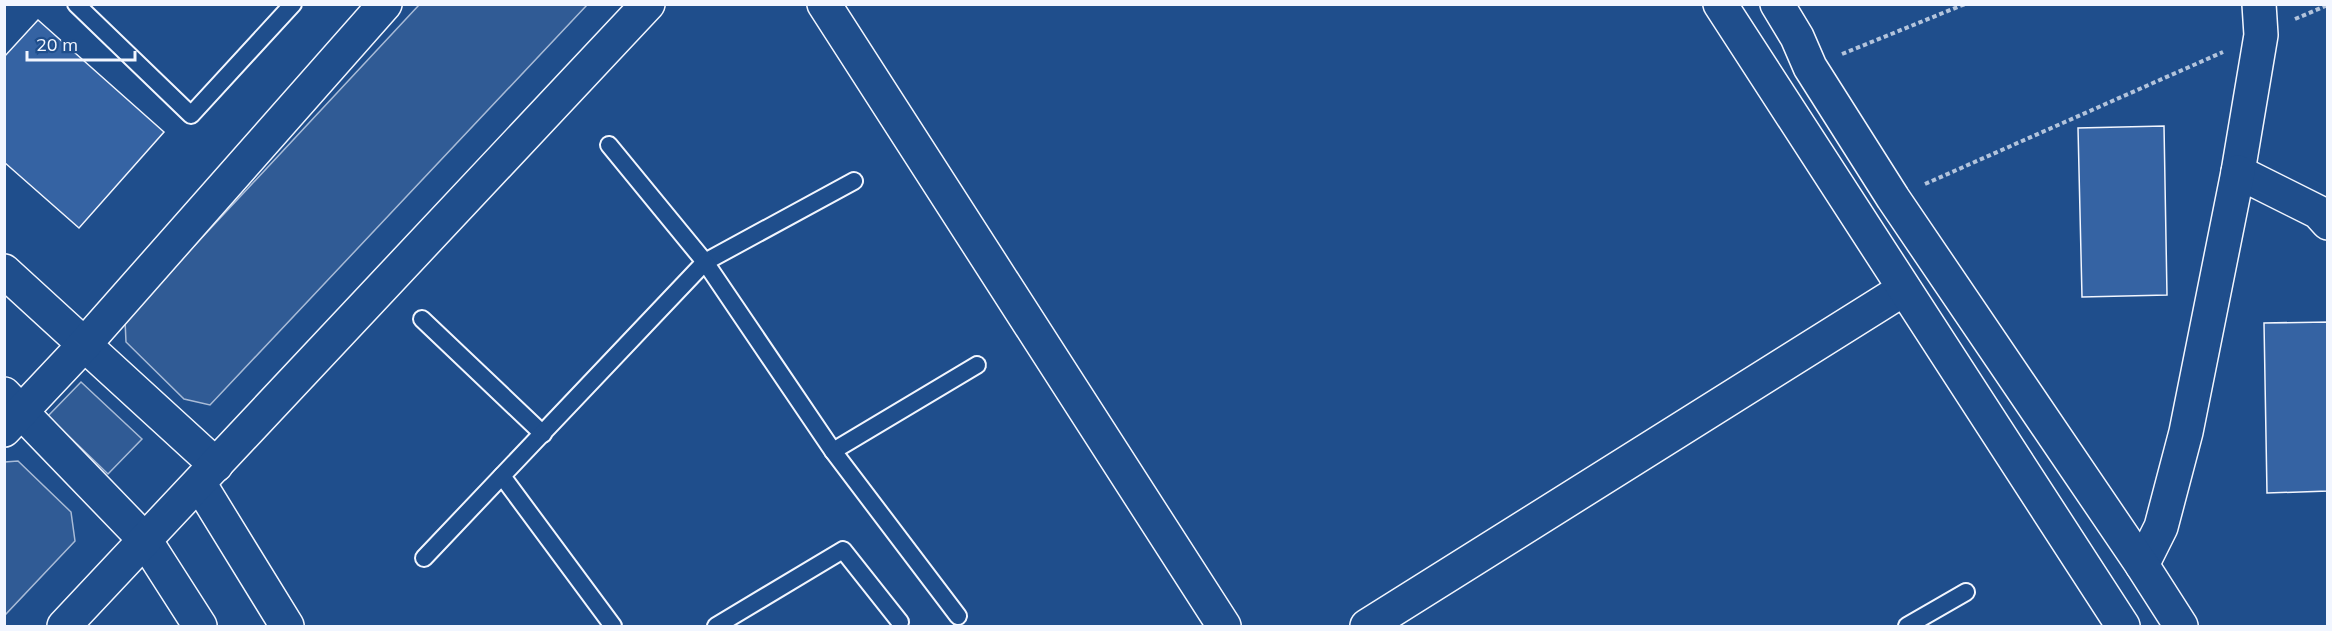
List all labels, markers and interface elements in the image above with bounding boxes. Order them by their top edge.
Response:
scale bar [27,24,135,62]
text: 20 m [36,33,78,56]

